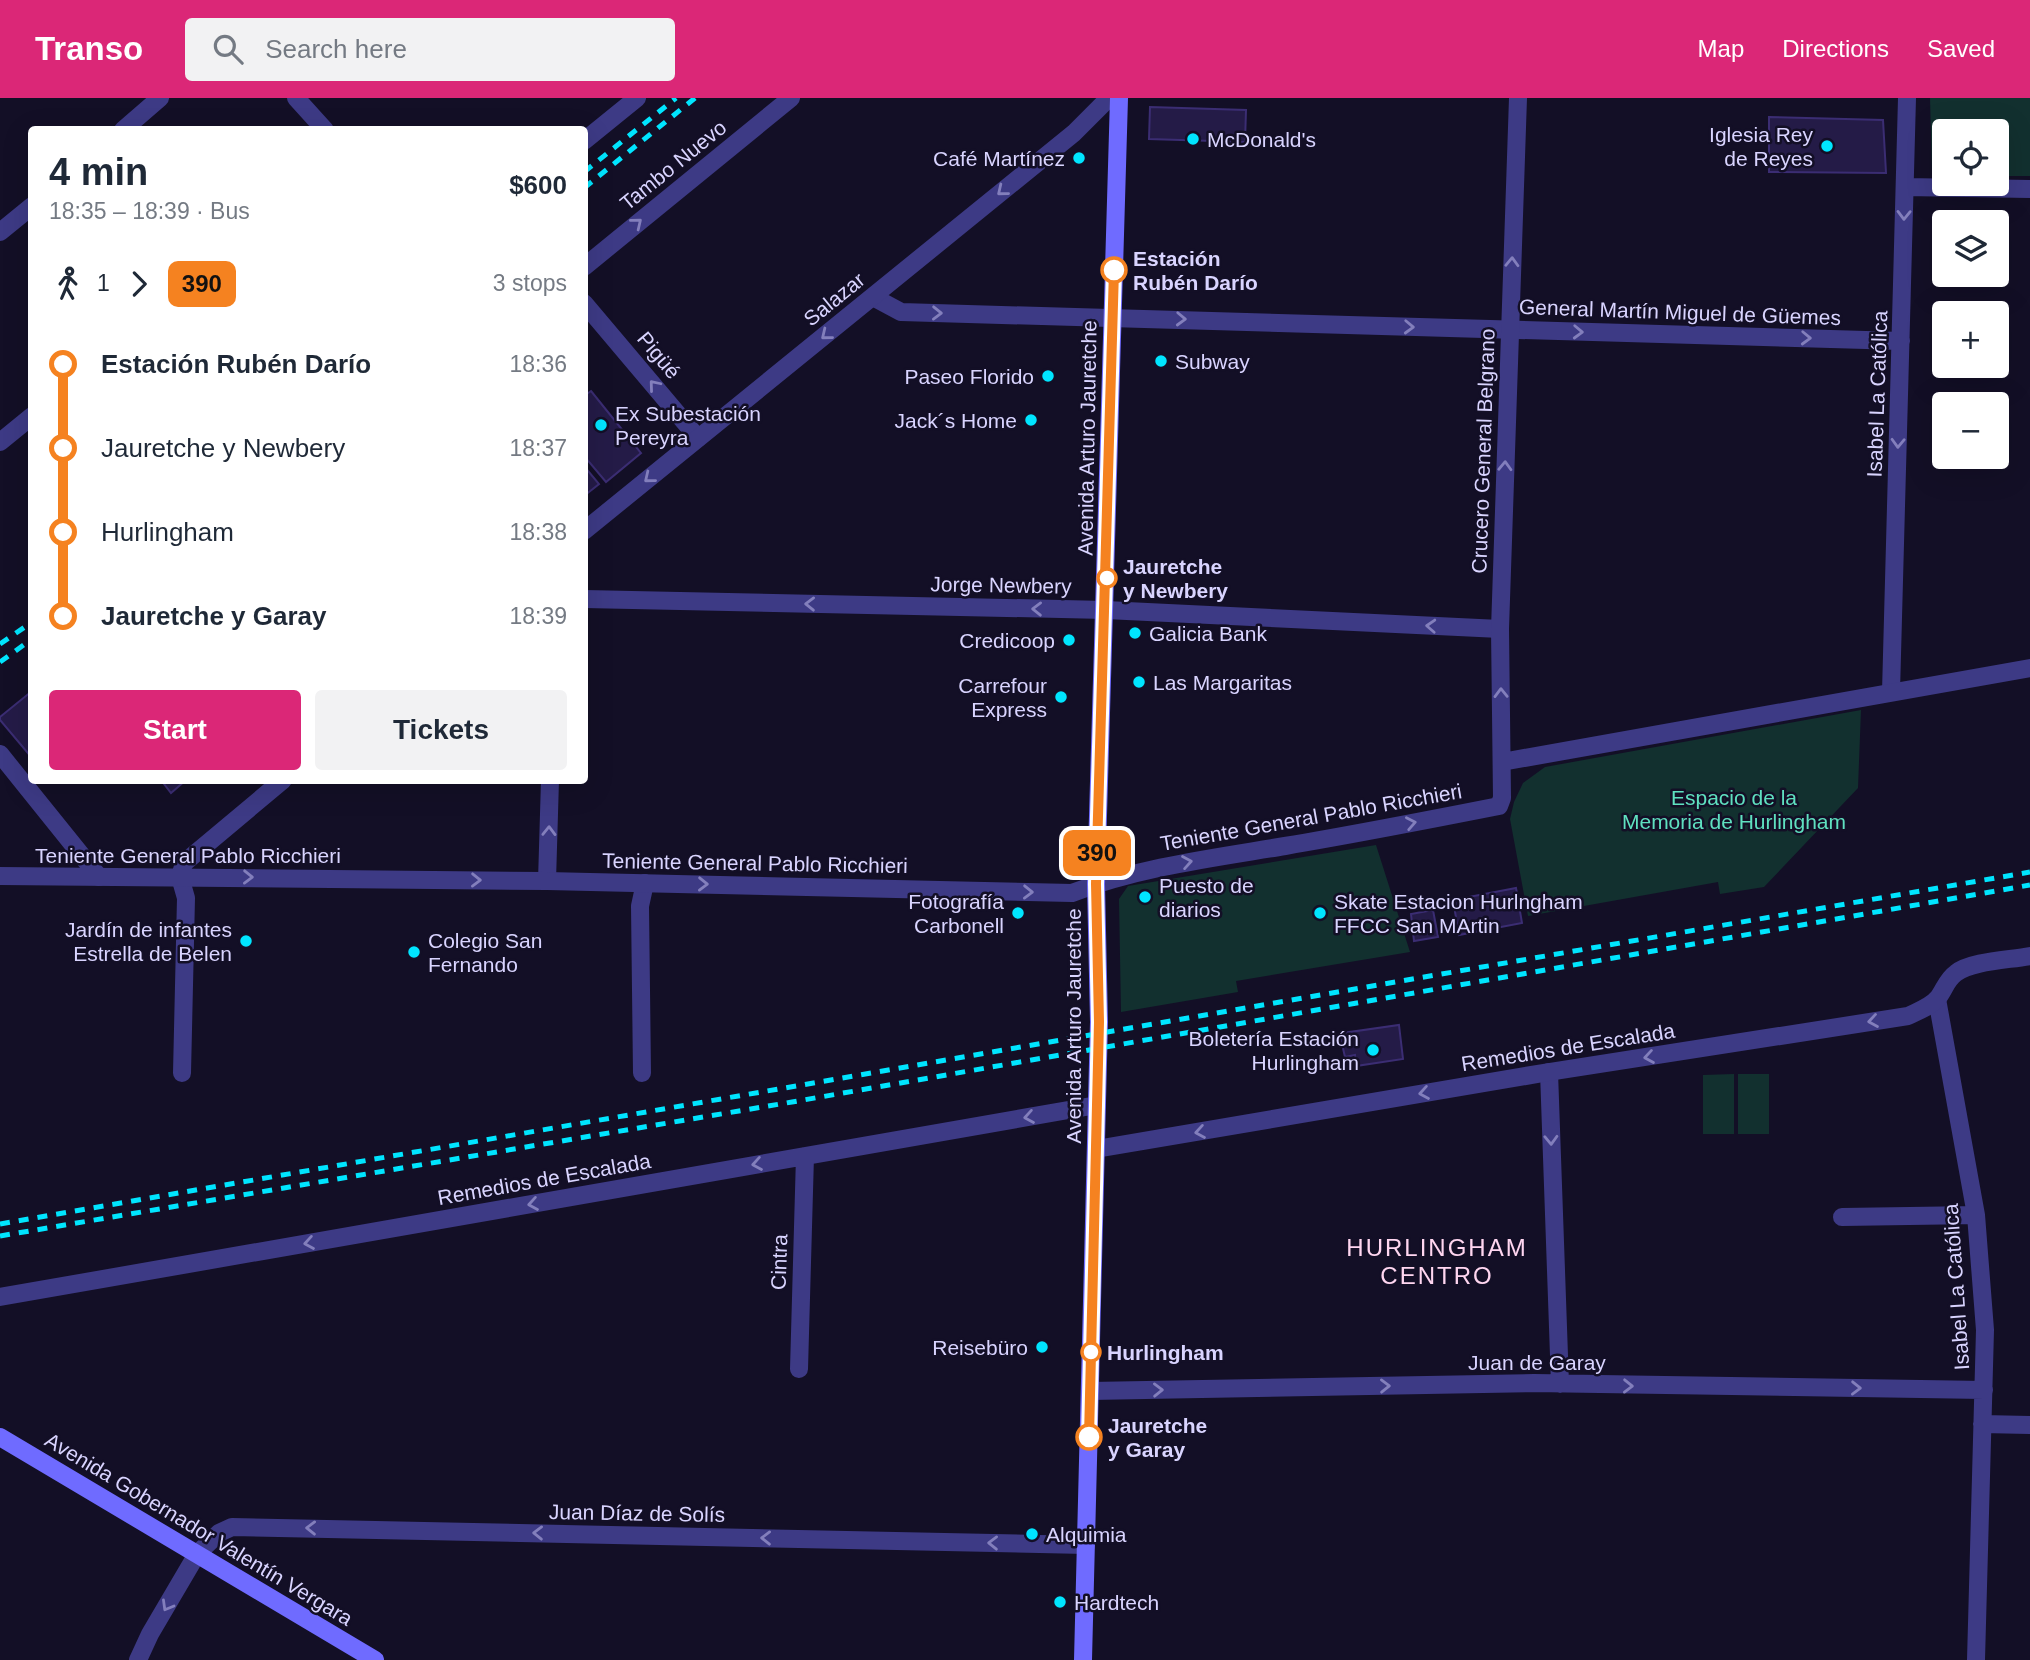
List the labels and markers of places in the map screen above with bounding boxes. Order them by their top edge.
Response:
place label: Iglesia Rey de Reyes [1709,123,1813,170]
place label: McDonald's [1207,128,1316,151]
marker: McDonald's [1185,131,1201,147]
marker: Iglesia Rey de Reyes [1819,138,1835,154]
place label: Café Martínez [933,147,1065,170]
marker: Café Martínez [1071,150,1087,166]
place label: Estación Rubén Darío [1133,247,1258,294]
marker: Estación Rubén Darío [1101,257,1127,283]
place label: Subway [1175,350,1250,373]
marker: Subway [1153,353,1169,369]
place label: Paseo Florido [904,365,1034,388]
marker: Paseo Florido [1040,368,1056,384]
place label: Ex Subestación Pereyra [615,402,761,449]
place label: Jack´s Home [894,409,1017,432]
marker: Jack´s Home [1023,412,1039,428]
marker: Ex Subestación Pereyra [593,417,609,433]
place label: Jauretche y Newbery [1123,555,1228,602]
marker: Jauretche y Newbery [1097,568,1117,588]
place label: Galicia Bank [1149,622,1267,645]
marker: Galicia Bank [1127,625,1143,641]
place label: Credicoop [959,629,1055,652]
marker: Credicoop [1061,632,1077,648]
place label: Las Margaritas [1153,671,1292,694]
place label: Carrefour Express [958,674,1047,721]
marker: Las Margaritas [1131,674,1147,690]
marker: Carrefour Express [1053,689,1069,705]
place label: Puesto de diarios [1159,874,1254,921]
marker: Puesto de diarios [1137,889,1153,905]
place label: Fotografía Carbonell [908,890,1004,937]
place label: Skate Estacion Hurlngham FFCC San MArtin [1334,890,1583,937]
marker: Fotografía Carbonell [1010,905,1026,921]
marker: Skate Estacion Hurlngham FFCC San MArtin [1312,905,1328,921]
place label: Jardín de infantes Estrella de Belen [65,918,232,965]
place label: Colegio San Fernando [428,929,542,976]
marker: Jardín de infantes Estrella de Belen [238,933,254,949]
marker: Colegio San Fernando [406,944,422,960]
place label: Boletería Estación Hurlingham [1189,1027,1359,1074]
marker: Boletería Estación Hurlingham [1365,1042,1381,1058]
place label: Reisebüro [932,1336,1028,1359]
marker: Reisebüro [1034,1339,1050,1355]
place label: Hurlingham [1107,1341,1224,1364]
marker: Hurlingham [1081,1342,1101,1362]
place label: Jauretche y Garay [1108,1414,1207,1461]
marker: Jauretche y Garay [1076,1424,1102,1450]
place label: Alquimia [1046,1523,1127,1546]
marker: Alquimia [1024,1526,1040,1542]
place label: Hardtech [1074,1591,1159,1614]
marker: Hardtech [1052,1594,1068,1610]

